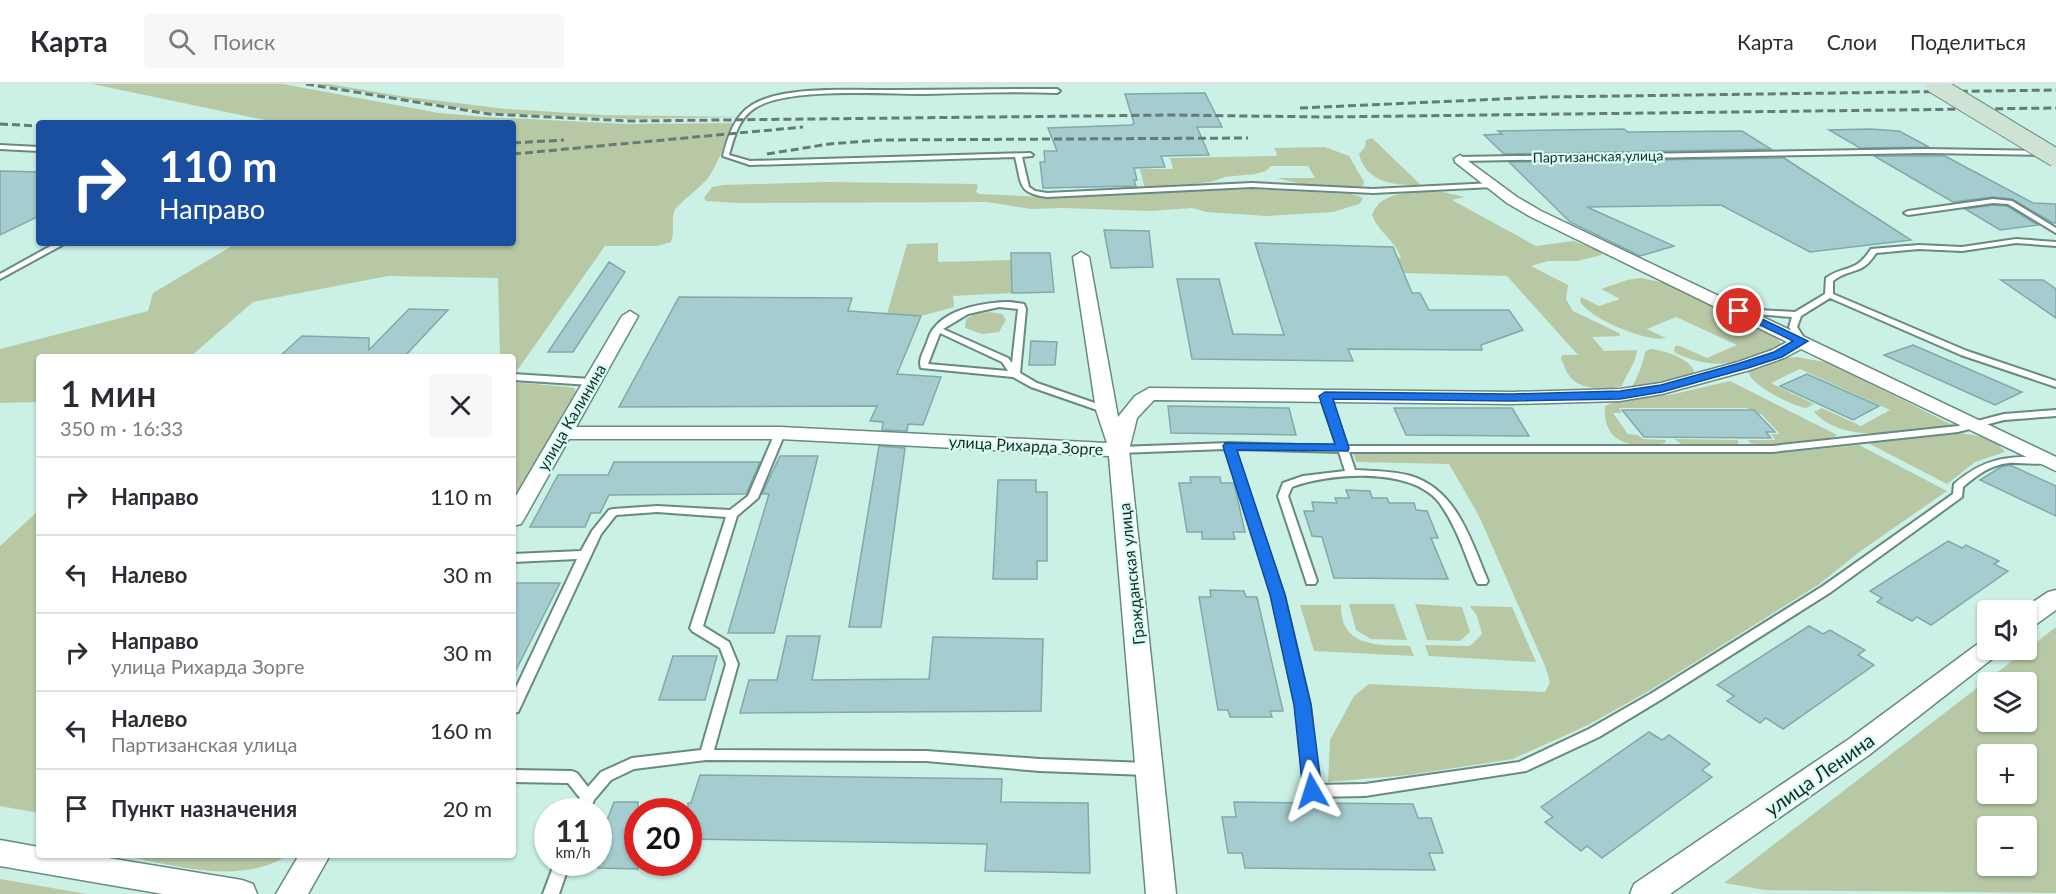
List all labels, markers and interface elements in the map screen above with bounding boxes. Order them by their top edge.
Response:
search box [144,14,564,68]
text: Карта [30,24,108,58]
icon: search [165,25,198,58]
text: Поиск [213,28,276,55]
text: Карта [1737,29,1794,54]
text: Слои [1827,29,1877,54]
text: Поделиться [1910,29,2026,54]
text: 110 m [159,141,277,191]
icon: right [60,144,138,222]
street label: Партизанская улица [1533,146,1663,166]
text: Направо [159,192,265,225]
pin [1713,285,1764,336]
icon: arrive [1722,294,1755,327]
street label: улица Калинина [533,360,609,474]
text: 1 мин [60,371,157,415]
button: close [429,374,492,437]
text: 350 m · 16:33 [60,416,183,440]
street label: улица Рихарда Зорге [948,431,1104,459]
icon: right [60,480,93,513]
text: Направо [111,483,199,510]
text: 110 m [430,483,492,510]
street label: Гражданская улица [1114,502,1148,646]
icon: left [60,558,93,591]
text: Налево [111,561,187,588]
text: 30 m [443,561,492,588]
map controls [1977,600,2037,876]
button: sound [1977,600,2037,660]
text: Направо [111,627,199,654]
icon: right [60,636,93,669]
text: 30 m [443,639,492,666]
text: улица Рихарда Зорге [111,654,304,678]
button: layers [1977,672,2037,732]
text: Налево [111,705,187,732]
icon: left [60,714,93,747]
text: 160 m [430,717,492,744]
street label: улица Ленина [1759,727,1879,821]
text: Партизанская улица [111,732,298,756]
button: + [1977,744,2037,804]
position arrow [1280,759,1344,823]
icon: arrive [60,792,93,825]
text: Пункт назначения [111,795,297,822]
text: 20 m [443,795,492,822]
speed limit sign: 20 [624,798,702,876]
text: 11 [556,812,590,848]
button: − [1977,816,2037,876]
text: km/h [555,843,591,861]

